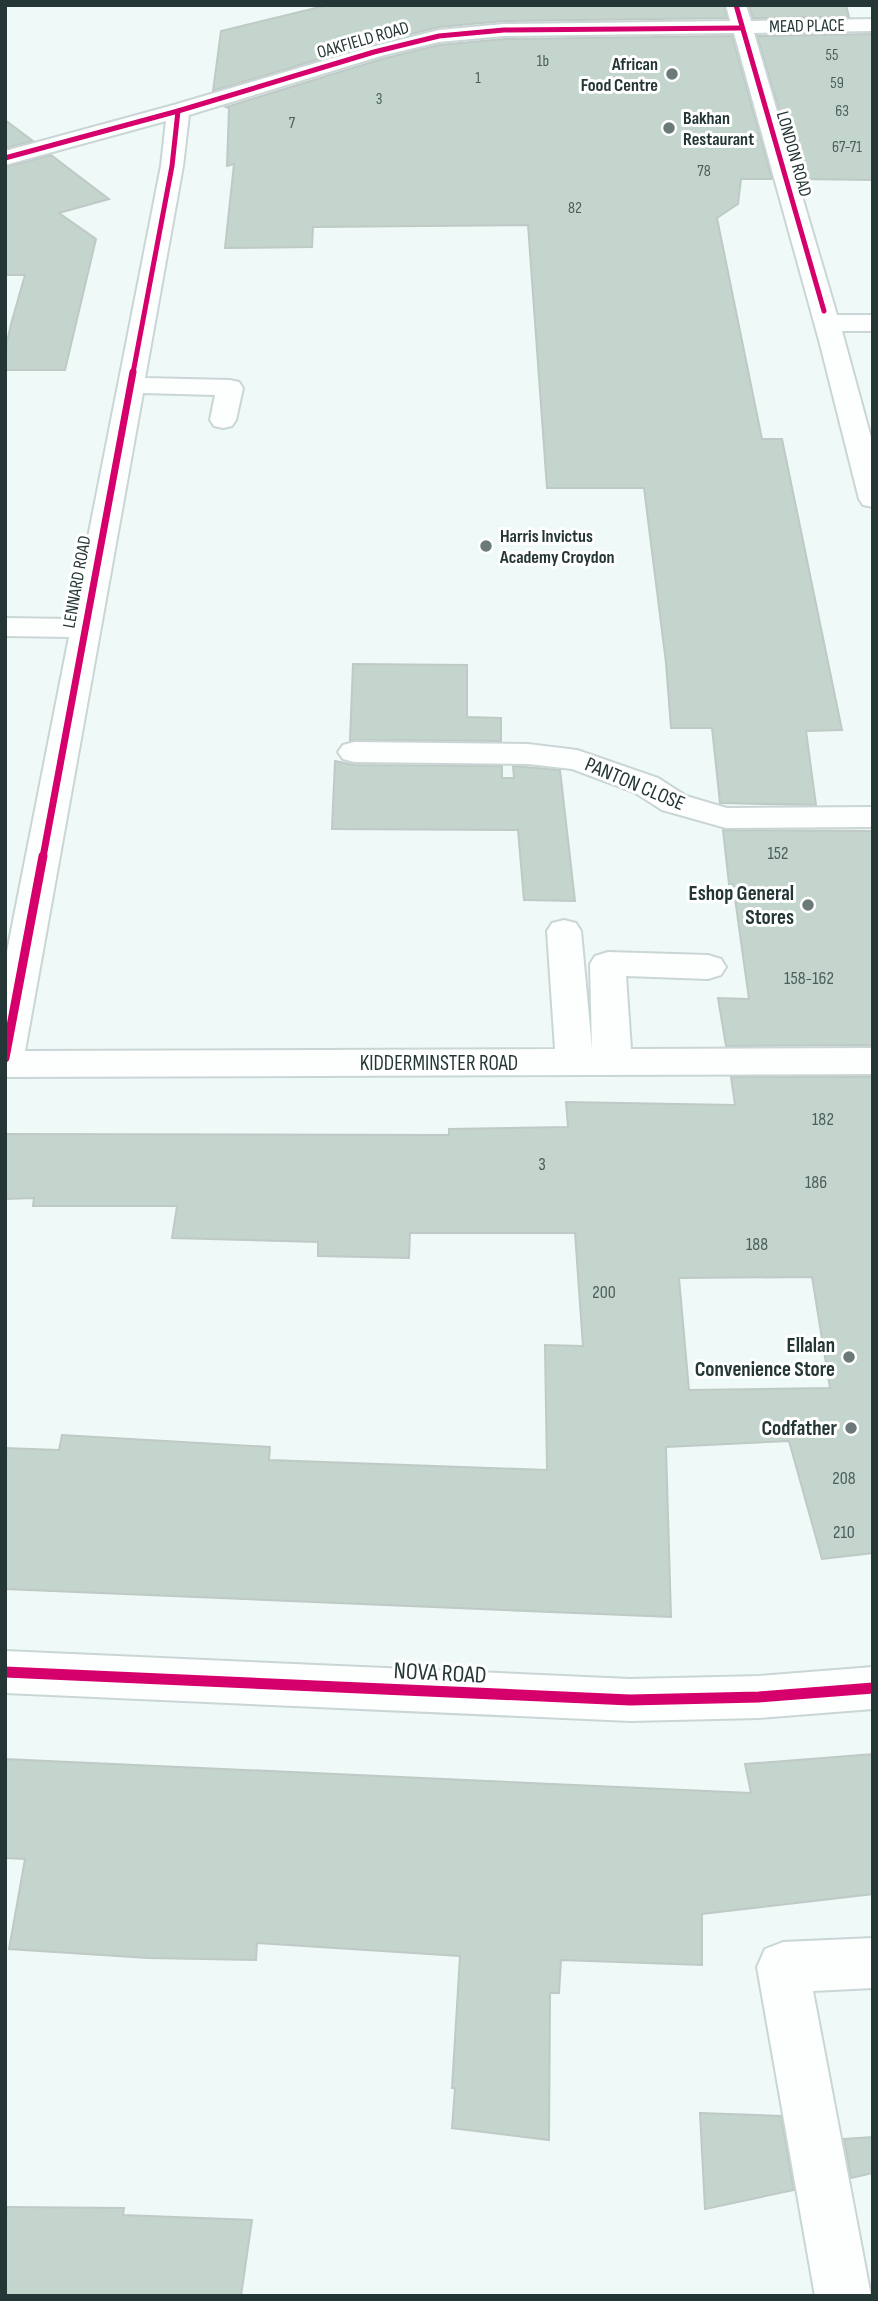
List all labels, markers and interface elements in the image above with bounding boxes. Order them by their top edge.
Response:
street label: MEAD PLACE [769,15,845,37]
street label: OAKFIELD ROAD [315,17,411,63]
house number: 55 [826,46,838,65]
house number: 1b [537,52,549,71]
place label: African Food Centre [581,54,658,96]
marker: African Food Centre [664,66,680,82]
house number: 1 [475,69,481,88]
house number: 59 [830,74,844,93]
house number: 3 [376,90,382,109]
house number: 63 [835,102,849,121]
place label: Bakhan Restaurant [683,108,754,150]
street label: LONDON ROAD [772,109,816,199]
house number: 7 [289,114,296,133]
marker: Bakhan Restaurant [661,120,677,136]
house number: 67-71 [832,138,862,157]
house number: 78 [697,162,711,181]
house number: 82 [568,199,582,218]
place label: Harris Invictus Academy Croydon [499,526,615,568]
street label: LENNARD ROAD [59,534,95,630]
marker: Harris Invictus Academy Croydon [478,538,494,554]
street label: PANTON CLOSE [581,752,689,816]
house number: 152 [768,843,788,864]
place label: Eshop General Stores [689,881,794,930]
marker: Eshop General Stores [800,897,816,913]
house number: 158-162 [784,968,834,989]
street label: KIDDERMINSTER ROAD [360,1051,518,1076]
house number: 182 [812,1109,834,1130]
house number: 3 [538,1154,546,1175]
house number: 186 [805,1172,827,1193]
house number: 188 [746,1234,768,1255]
house number: 200 [592,1282,616,1303]
place label: Ellalan Convenience Store [695,1333,835,1382]
marker: Ellalan Convenience Store [841,1349,857,1365]
place label: Codfather [761,1416,838,1441]
marker: Codfather [843,1420,859,1436]
house number: 208 [832,1468,856,1489]
house number: 210 [833,1522,855,1543]
street label: NOVA ROAD [393,1656,487,1690]

